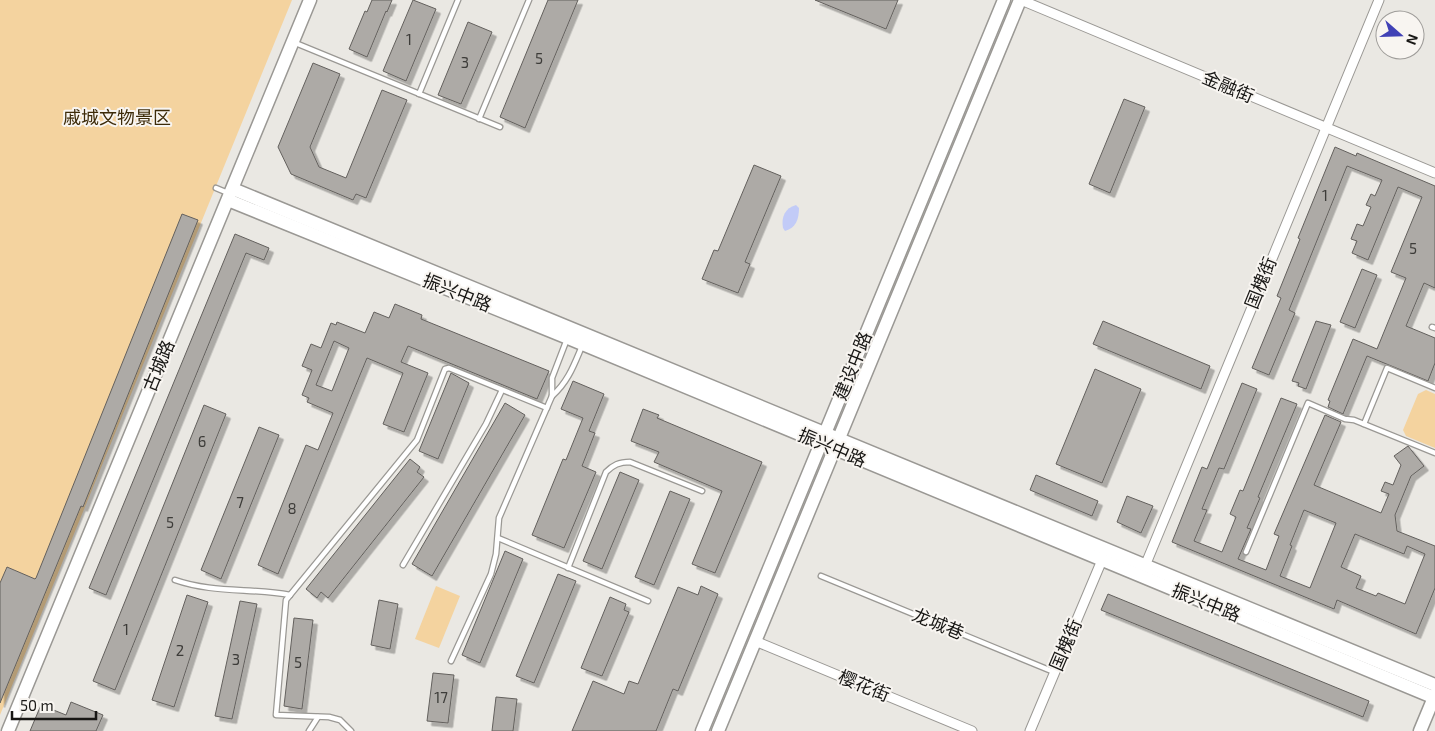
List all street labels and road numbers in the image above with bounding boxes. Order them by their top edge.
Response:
street label: 金融街 [1199,65,1258,107]
street label: 国槐街 [1240,253,1280,312]
street label: 振兴中路 [420,268,495,316]
street label: 建设中路 [828,328,876,403]
street label: 古城路 [138,336,178,395]
street label: 振兴中路 [795,423,870,471]
street label: 振兴中路 [1169,578,1244,626]
street label: 龙城巷 [909,603,968,643]
street label: 国槐街 [1044,615,1086,674]
street label: 樱花街 [835,665,894,705]

